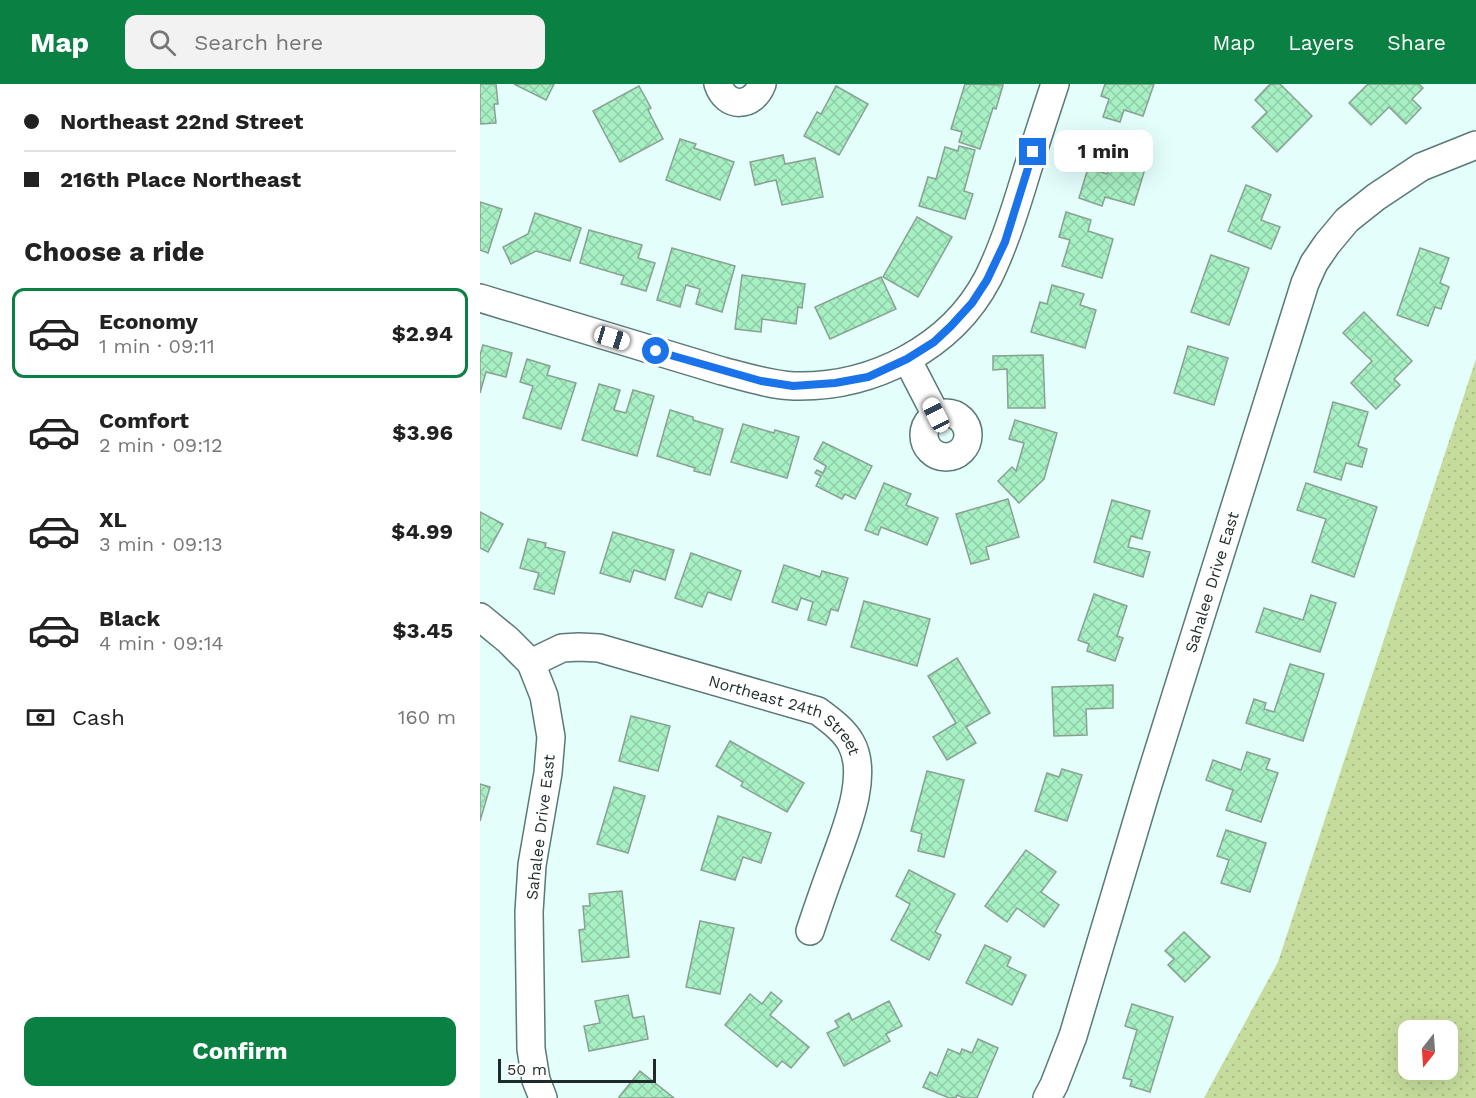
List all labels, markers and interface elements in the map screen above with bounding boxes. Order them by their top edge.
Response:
search box [125,15,545,69]
text: Map [30,26,89,59]
icon: search [146,26,179,59]
text: Search here [194,30,323,55]
text: Map [1212,30,1255,55]
text: Layers [1288,30,1354,55]
text: Share [1387,30,1446,55]
text: Northeast 22nd Street [60,109,303,134]
callout: 1 min [1054,131,1153,173]
route end [1019,138,1046,165]
text: 1 min [1078,139,1129,163]
text: 216th Place Northeast [60,167,301,192]
text: Choose a ride [24,236,204,268]
icon: car [27,306,81,360]
text: Economy [99,309,198,334]
text: $2.94 [392,321,453,346]
car [592,324,632,352]
text: 1 min · 09:11 [99,334,215,358]
route start [642,337,669,364]
car [920,395,952,435]
icon: car [27,405,81,459]
text: Comfort [99,408,189,433]
text: $3.96 [392,420,453,445]
text: 2 min · 09:12 [99,433,223,457]
icon: car [27,504,81,558]
text: XL [99,507,127,532]
street label: Sahalee Drive East [1181,509,1243,655]
text: $4.99 [391,519,453,544]
text: 3 min · 09:13 [99,532,223,556]
icon: car [27,603,81,657]
text: Black [99,606,160,631]
text: $3.45 [393,618,453,643]
text: 4 min · 09:14 [99,631,224,655]
street label: Northeast 24th Street [706,671,864,758]
icon: cash [24,701,57,734]
text: Cash [72,705,125,730]
text: 160 m [398,705,456,729]
street label: Sahalee Drive East [522,753,559,901]
button: Confirm [24,1017,456,1086]
north arrow [1398,1020,1458,1080]
map controls [1398,1020,1458,1080]
scale bar [498,1056,656,1084]
text: 50 m [507,1060,547,1079]

